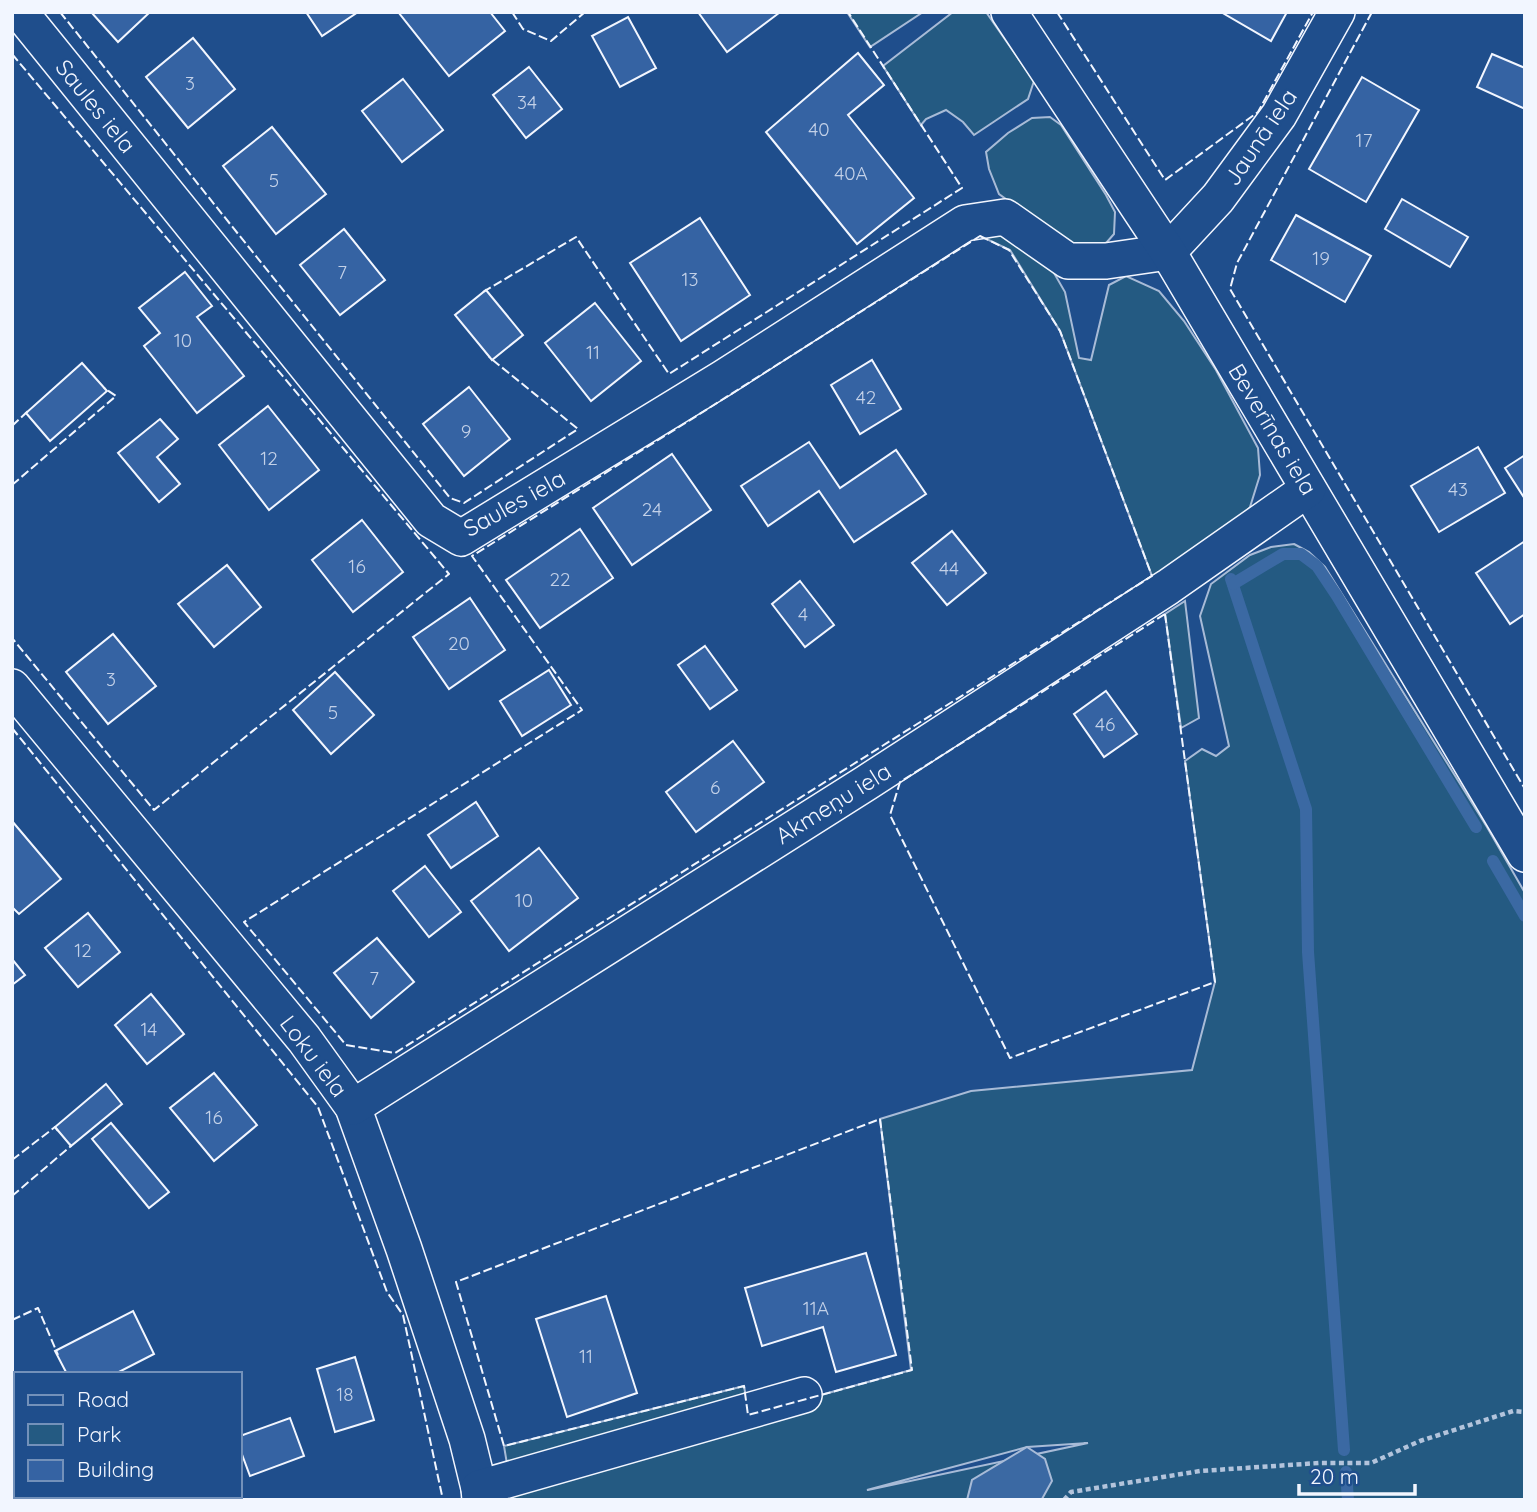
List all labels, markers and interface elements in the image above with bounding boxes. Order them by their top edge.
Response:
street label: Saules iela [49,53,143,159]
house number: 3 [185,71,195,95]
street label: Jaunā iela [1217,83,1303,191]
house number: 34 [517,90,537,114]
house number: 40 [808,117,830,141]
house number: 17 [1356,128,1373,152]
house number: 40A [834,161,868,185]
house number: 5 [269,168,279,192]
house number: 19 [1312,246,1330,270]
house number: 7 [337,260,347,284]
house number: 13 [682,267,699,291]
house number: 10 [174,328,192,352]
house number: 11 [586,340,600,364]
street label: Beverīnas iela [1222,358,1324,500]
house number: 42 [856,385,876,409]
house number: 9 [461,419,471,443]
house number: 12 [260,446,278,470]
street label: Saules iela [458,463,570,543]
house number: 43 [1448,477,1468,501]
house number: 24 [642,497,662,521]
house number: 16 [348,554,366,578]
house number: 44 [939,556,959,580]
house number: 22 [549,567,571,591]
house number: 4 [798,602,808,626]
house number: 20 [448,631,470,655]
house number: 3 [106,667,116,691]
house number: 5 [328,700,338,724]
house number: 46 [1095,712,1115,736]
street label: Akmeņu iela [770,756,896,850]
house number: 6 [710,775,720,799]
house number: 10 [515,888,533,912]
house number: 12 [74,938,92,962]
house number: 7 [369,966,379,990]
street label: Loku iela [274,1009,354,1103]
house number: 14 [141,1017,157,1041]
house number: 16 [205,1105,223,1129]
house number: 11A [803,1296,829,1320]
house number: 11 [579,1344,593,1368]
legend [14,1372,242,1498]
house number: 18 [336,1382,354,1406]
text: Road [77,1386,129,1412]
text: Park [77,1421,121,1447]
scale bar [1299,1452,1414,1496]
text: Building [77,1456,154,1482]
text: 20 m [1310,1463,1359,1489]

